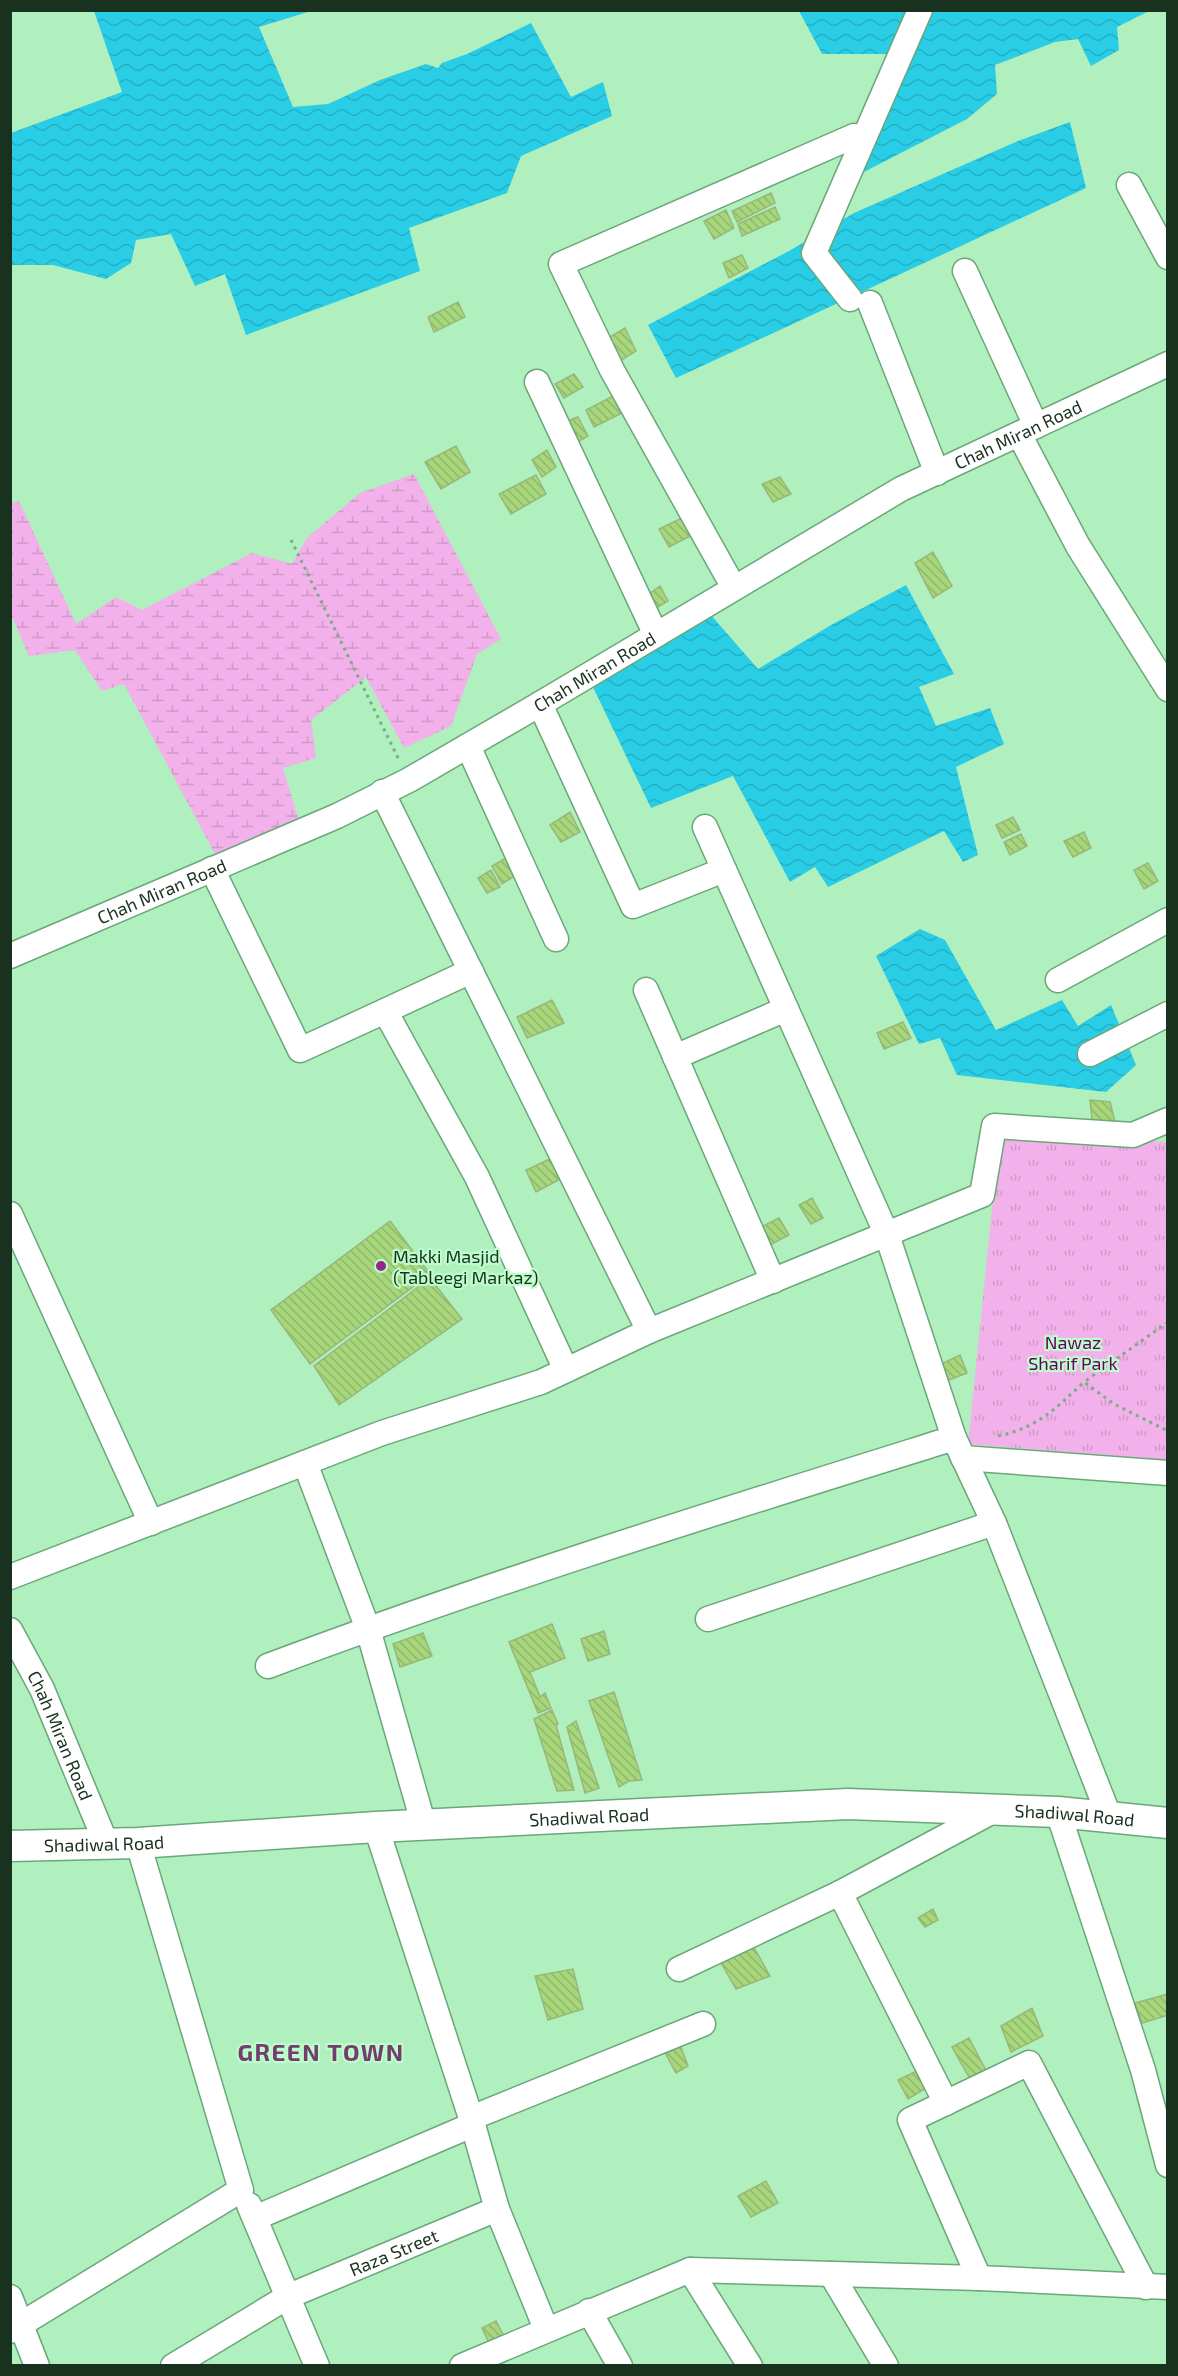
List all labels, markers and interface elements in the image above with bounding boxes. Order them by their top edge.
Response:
street label: Chah Miran Road [951,395,1085,474]
street label: Chah Miran Road [529,627,660,716]
street label: Chah Miran Road [94,854,230,928]
place label: Makki Masjid (Tableegi Markaz) [393,1245,538,1288]
marker: Makki Masjid (Tableegi Markaz) [374,1259,388,1273]
park label: Nawaz Sharif Park [1028,1331,1118,1374]
street label: Chah Miran Road [23,1667,98,1803]
street label: Shadiwal Road [1014,1799,1136,1831]
street label: Shadiwal Road [529,1803,650,1831]
street label: Shadiwal Road [44,1830,165,1856]
district label: GREEN TOWN [237,2037,405,2066]
street label: Raza Street [346,2224,442,2281]

